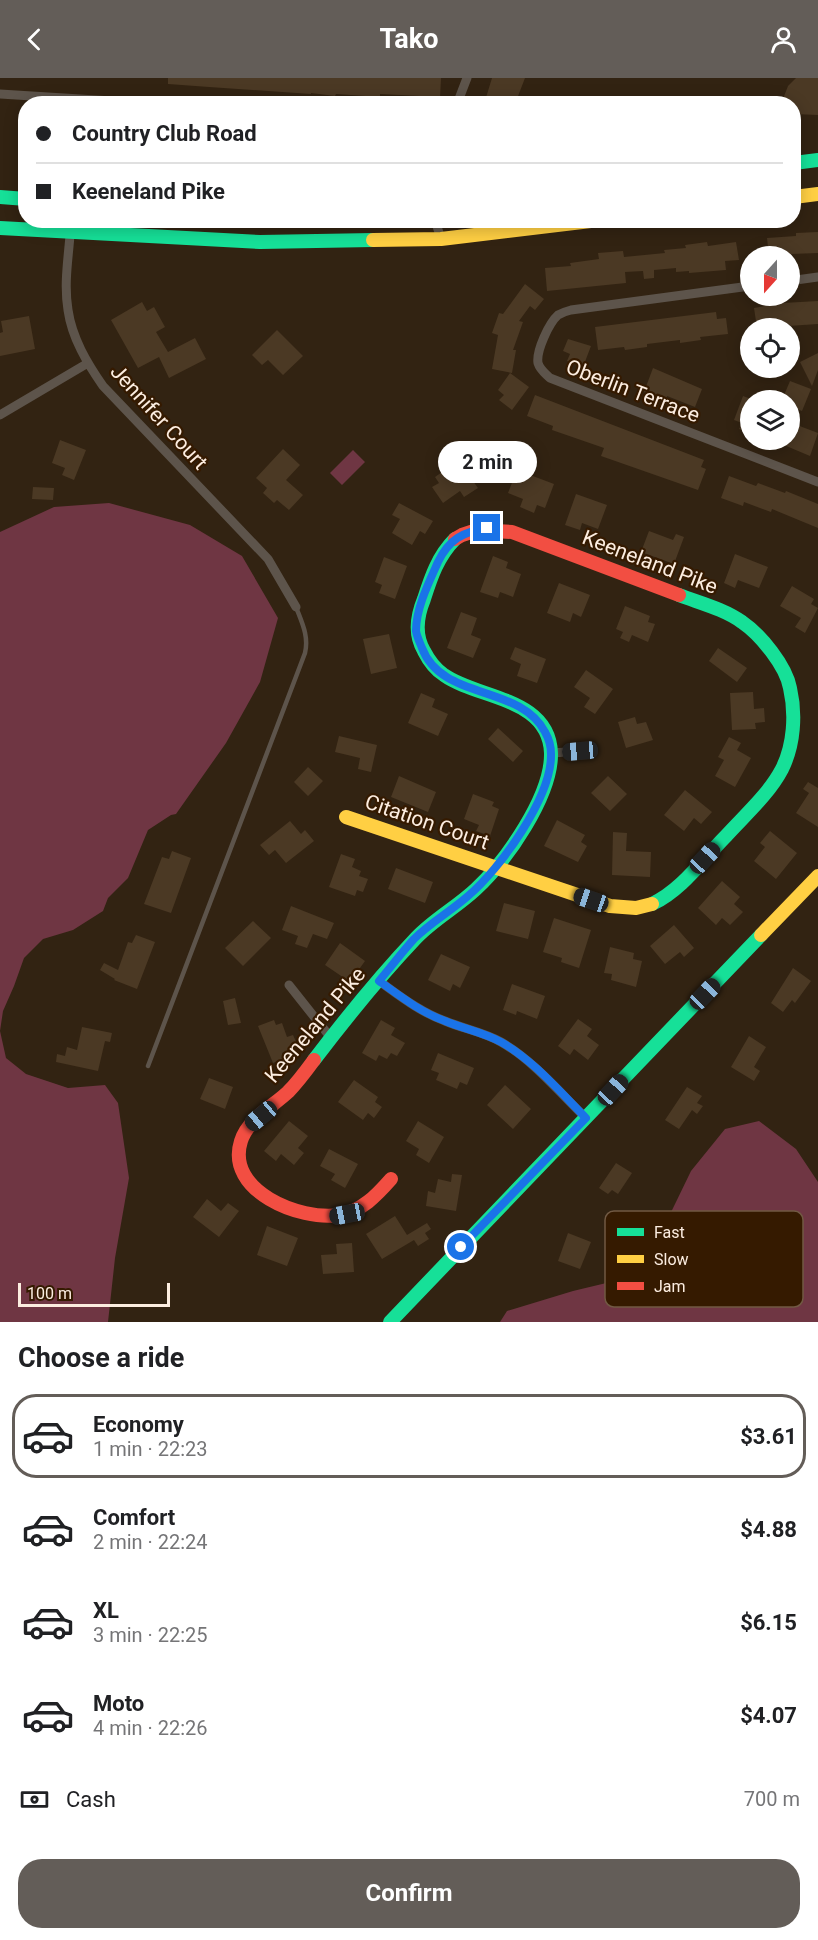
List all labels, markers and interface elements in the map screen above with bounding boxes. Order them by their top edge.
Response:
icon: back [18,23,51,56]
text: Tako [380,23,438,55]
icon: person [767,23,800,56]
text: Country Club Road [72,121,257,146]
text: Keeneland Pike [72,179,225,204]
north arrow [740,246,800,306]
map controls [740,246,800,450]
button: locate [740,318,800,378]
street label: Oberlin Terrace [563,355,703,427]
street label: Jennifer Court [105,359,213,475]
button: layers [740,390,800,450]
callout: 2 min [438,441,536,483]
text: 2 min [462,450,513,474]
route end [473,514,500,541]
street label: Keeneland Pike [579,525,721,599]
car [561,740,599,762]
street label: Citation Court [362,790,492,854]
car [686,839,724,877]
car [571,886,611,914]
street label: Keeneland Pike [260,963,370,1087]
car [686,975,724,1013]
car [594,1071,632,1109]
car [241,1098,281,1134]
car [328,1202,366,1226]
legend [605,1211,803,1307]
text: Fast [654,1223,685,1242]
route start [447,1233,474,1260]
text: Slow [654,1250,689,1269]
text: Jam [654,1277,686,1296]
scale bar [18,1280,170,1308]
text: 100 m [27,1284,72,1303]
text: Choose a ride [18,1342,184,1374]
icon: car [21,1409,75,1463]
text: Economy [93,1412,184,1437]
text: $3.61 [740,1424,797,1449]
text: 1 min · 22:23 [93,1437,208,1461]
icon: car [21,1502,75,1556]
text: Comfort [93,1505,175,1530]
text: $4.88 [740,1517,797,1542]
text: 2 min · 22:24 [93,1530,208,1554]
icon: car [21,1595,75,1649]
text: XL [93,1598,119,1623]
text: $6.15 [740,1610,797,1635]
text: 3 min · 22:25 [93,1623,208,1647]
icon: car [21,1688,75,1742]
text: Moto [93,1691,144,1716]
text: $4.07 [740,1703,797,1728]
text: 4 min · 22:26 [93,1716,208,1740]
icon: cash [18,1783,51,1816]
text: Cash [66,1787,116,1812]
text: 700 m [744,1787,800,1811]
button: Confirm [18,1859,800,1928]

